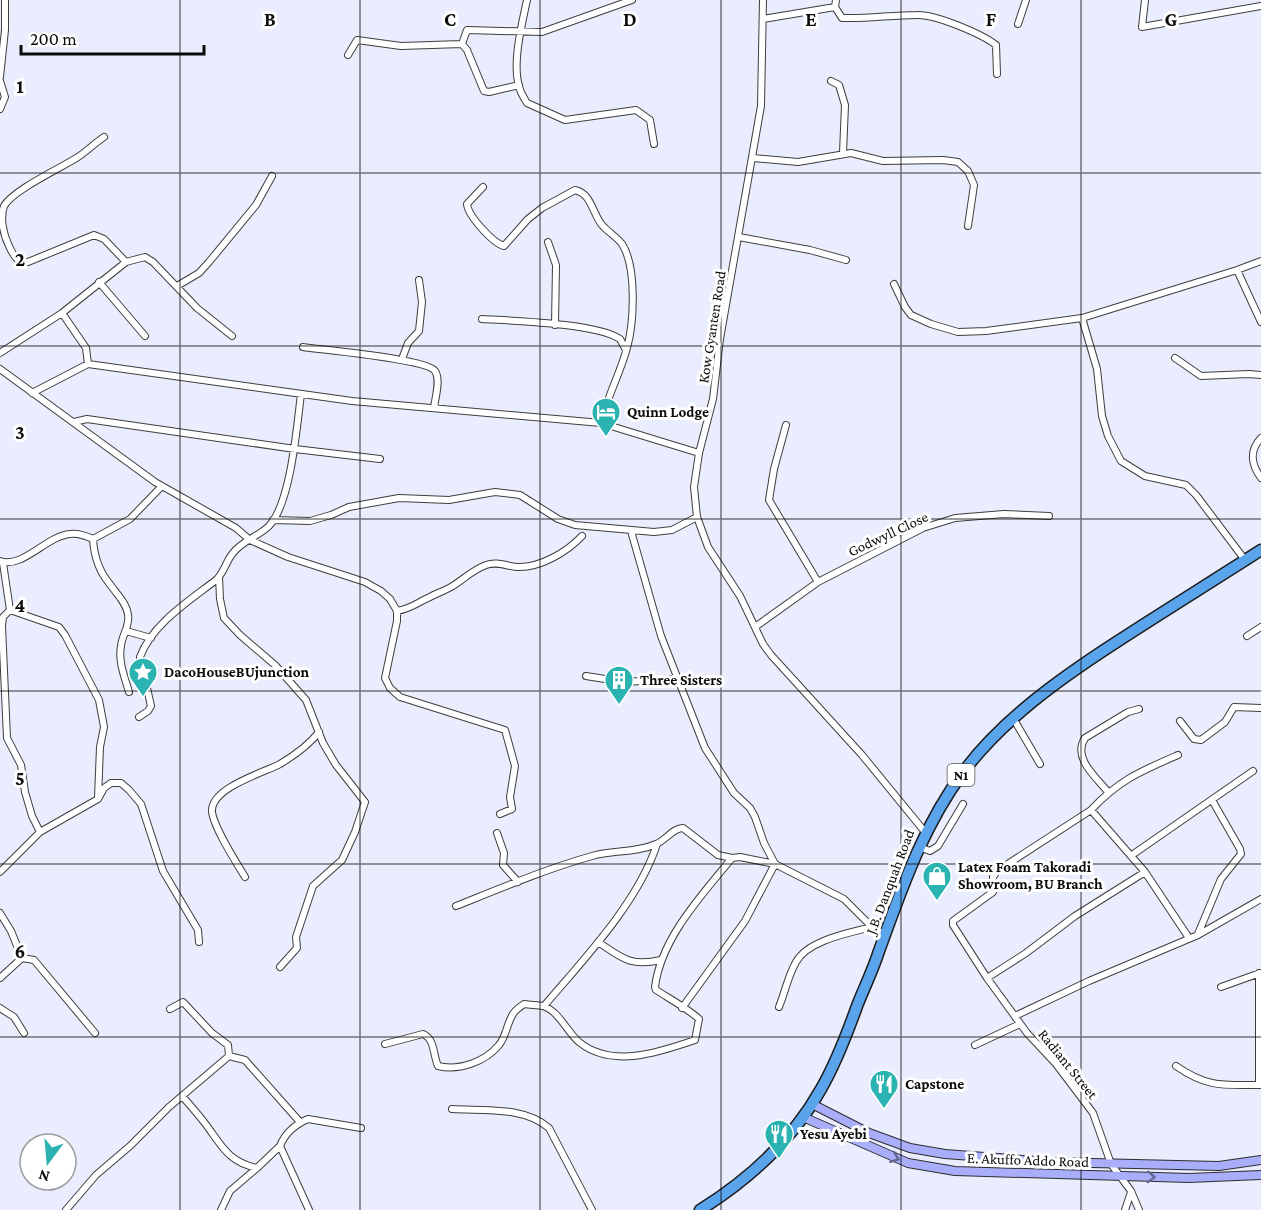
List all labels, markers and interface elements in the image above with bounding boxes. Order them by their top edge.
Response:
text: B [264,8,276,30]
text: C [444,8,456,30]
text: D [623,8,637,30]
text: E [805,8,817,30]
text: F [986,8,997,30]
text: G [1165,8,1178,30]
scale bar [21,18,204,56]
text: 200 m [30,29,77,49]
text: 1 [16,75,24,97]
text: 2 [15,248,25,270]
street label: Kow Gyanten Road [695,270,730,384]
hotel icon: Quinn Lodge [590,396,622,438]
place label: Quinn Lodge [627,404,709,420]
text: 3 [15,421,25,443]
street label: Godwyll Close [846,508,931,560]
text: 4 [15,594,26,616]
place icon: DacoHouseBUjunction [127,656,159,698]
place label: DacoHouseBUjunction [164,664,309,681]
building icon: Three Sisters [603,664,635,706]
place label: Three Sisters [640,672,722,688]
road number: N1 [948,764,974,786]
text: 5 [15,767,25,789]
street label: J.B. Danquah Road [862,827,918,939]
place label: Latex Foam Takoradi Showroom, BU Branch [958,859,1103,892]
shop icon: Latex Foam Takoradi Showroom, BU Branch [921,860,953,902]
text: 6 [15,940,25,962]
street label: Radiant Street [1035,1026,1102,1103]
restaurant icon: Capstone [868,1068,900,1110]
place label: Capstone [905,1076,964,1092]
restaurant icon: Yesu Ayebi [763,1118,795,1160]
place label: Yesu Ayebi [800,1126,868,1142]
north arrow [18,1132,78,1192]
street label: E. Akuffo Addo Road [967,1150,1089,1170]
one-way arrow [889,1151,900,1163]
text: N [36,1166,52,1186]
one-way arrow [1147,1170,1156,1183]

